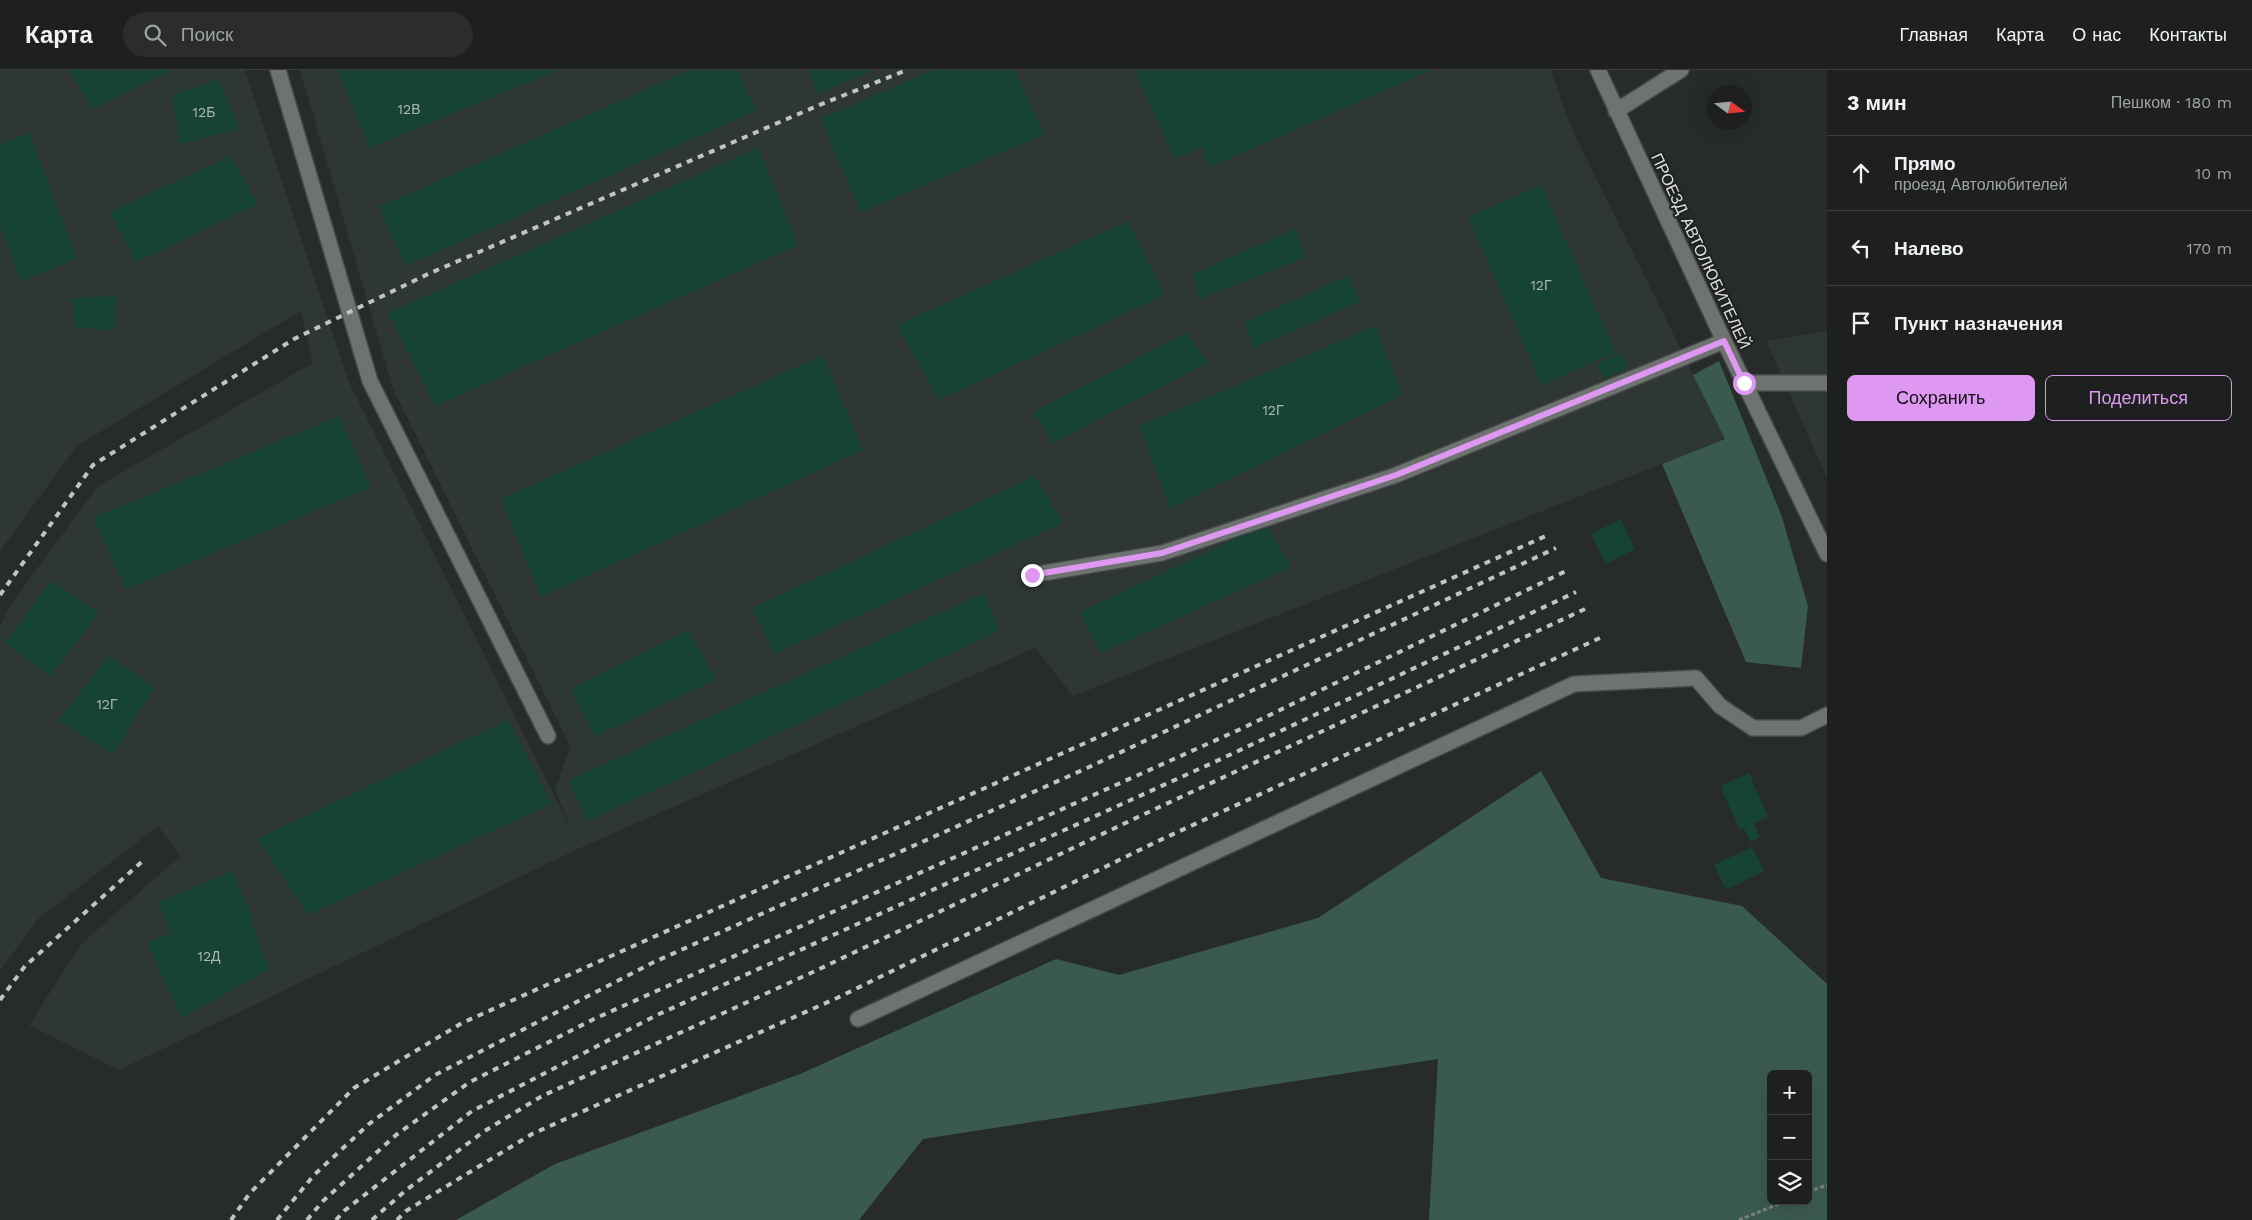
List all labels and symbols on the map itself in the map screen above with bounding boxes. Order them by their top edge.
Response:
north arrow [1707,85,1752,130]
house number: 12В [398,101,420,117]
house number: 12Б [193,104,215,120]
street label: ПРОЕЗД АВТОЛЮБИТЕЛЕЙ [1647,150,1755,352]
house number: 12Г [1530,277,1552,293]
route start [1733,372,1756,395]
house number: 12Г [1262,402,1284,418]
route end [1021,564,1044,587]
house number: 12Г [96,696,118,712]
house number: 12Д [197,948,221,964]

